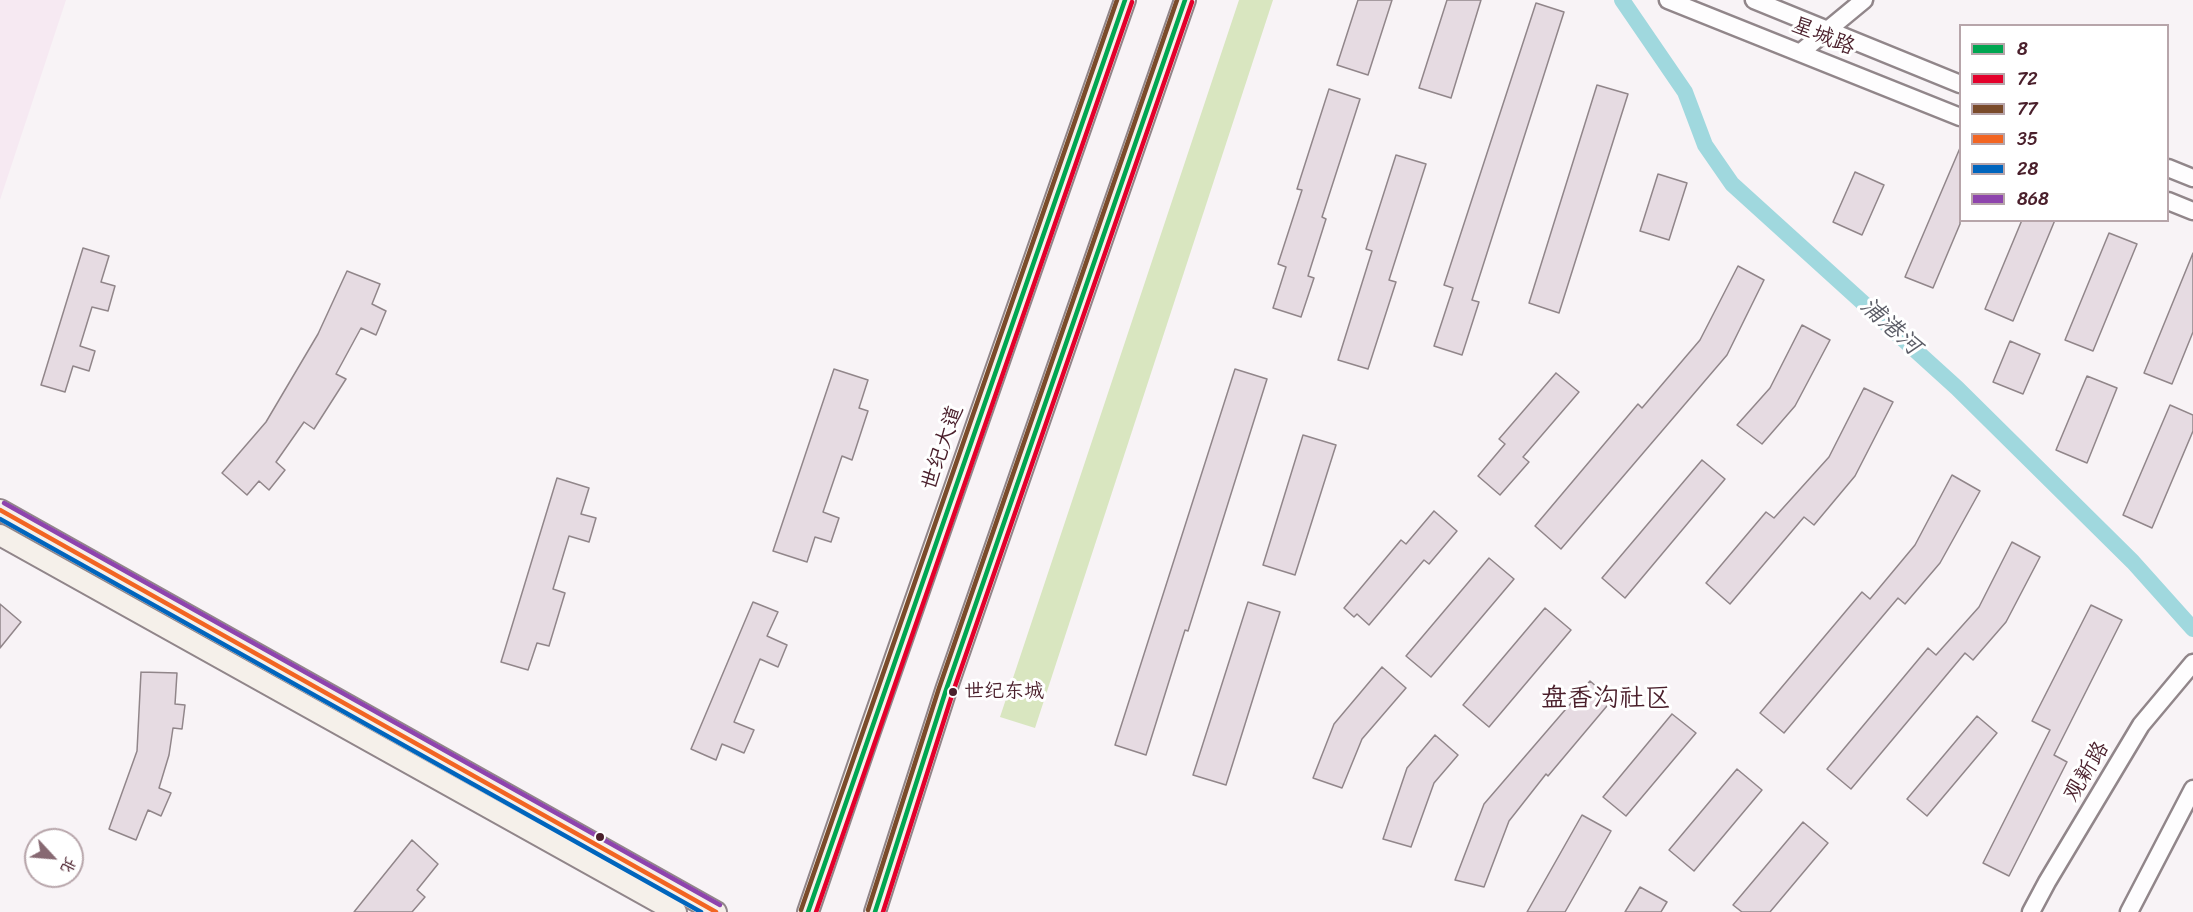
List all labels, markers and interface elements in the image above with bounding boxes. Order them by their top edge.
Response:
street label: 星城路 [1787,12,1859,62]
legend [1959,24,2169,222]
text: 8 [2017,33,2028,65]
text: 72 [2017,63,2038,95]
text: 77 [2017,93,2038,125]
text: 35 [2017,123,2038,155]
text: 28 [2017,153,2038,185]
text: 868 [2017,183,2049,215]
water label: 浦港河 [1854,292,1926,362]
street label: 世纪大道 [916,402,970,494]
place label: 世纪东城 [964,680,1044,704]
district label: 盘香沟社区 [1541,683,1671,715]
marker: 世纪东城 [947,686,959,698]
street label: 观新路 [2059,737,2115,807]
north arrow [24,828,84,888]
unlabelled marker [594,831,606,843]
text: 北 [52,852,85,879]

